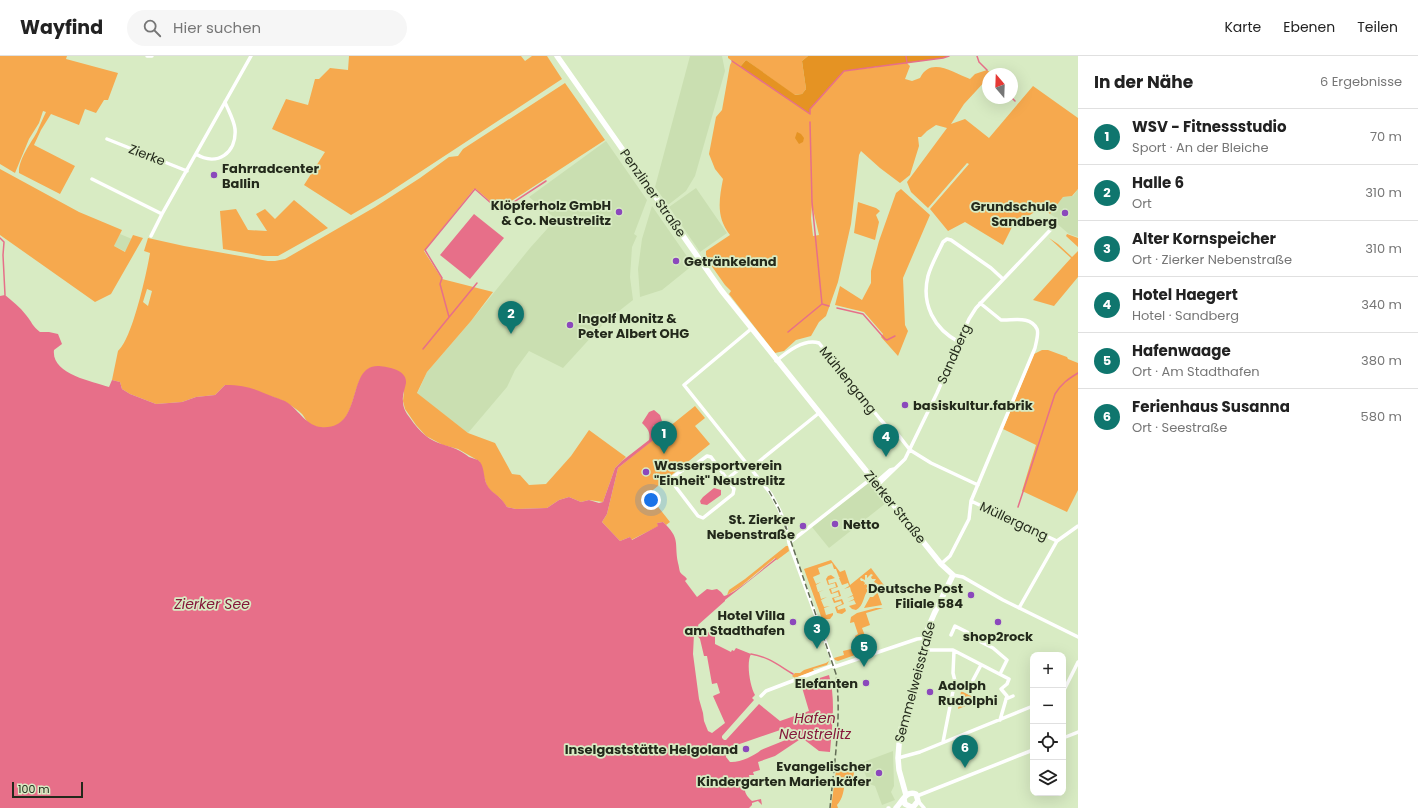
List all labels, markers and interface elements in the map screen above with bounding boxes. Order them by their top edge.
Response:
search box [127,10,407,46]
text: Wayfind [20,14,103,41]
icon: search [141,17,163,39]
text: Hier suchen [173,17,261,38]
text: Karte [1224,17,1261,37]
text: Ebenen [1283,17,1335,37]
text: Teilen [1357,17,1398,37]
north arrow [982,68,1018,104]
text: In der Nähe [1094,70,1193,94]
text: 6 Ergebnisse [1320,72,1402,91]
text: WSV - Fitnessstudio [1132,116,1287,137]
text: 1 [1105,127,1109,146]
text: 70 m [1370,127,1402,146]
text: Sport · An der Bleiche [1132,138,1268,157]
street label: Zierke [126,139,168,171]
street label: Penzliner Straße [615,145,691,241]
place label: Fahrradcenter Ballin [222,159,319,193]
marker: Fahrradcenter Ballin [209,170,219,180]
text: Halle 6 [1132,172,1184,193]
text: 2 [1103,183,1111,202]
text: 310 m [1365,183,1402,202]
text: Ort [1132,194,1152,213]
place label: Klöpferholz GmbH & Co. Neustrelitz [491,196,612,230]
place label: Grundschule Sandberg [971,197,1057,231]
marker: Klöpferholz GmbH & Co. Neustrelitz [614,207,624,217]
marker: Grundschule Sandberg [1060,208,1070,218]
text: Alter Kornspeicher [1132,228,1276,249]
text: 3 [1103,239,1111,258]
text: 310 m [1365,239,1402,258]
text: Ort · Zierker Nebenstraße [1132,250,1292,269]
place label: Getränkeland [684,252,777,271]
marker: Getränkeland [671,256,681,266]
text: Hotel Haegert [1132,284,1238,305]
text: 4 [1103,295,1111,314]
text: 340 m [1361,295,1402,314]
pin: 2 [498,301,524,334]
text: Hotel · Sandberg [1132,306,1239,325]
place label: Ingolf Monitz & Peter Albert OHG [578,309,689,343]
marker: Ingolf Monitz & Peter Albert OHG [565,320,575,330]
street label: Sandberg [932,321,976,387]
text: Hafenwaage [1132,340,1231,361]
street label: Mühlengang [815,342,881,418]
text: 5 [1103,351,1111,370]
text: 380 m [1361,351,1402,370]
text: Ort · Am Stadthafen [1132,362,1260,381]
place label: basiskultur.fabrik [913,396,1033,415]
text: Ferienhaus Susanna [1132,396,1290,417]
marker: basiskultur.fabrik [900,400,910,410]
text: 6 [1103,407,1111,426]
text: 580 m [1361,407,1402,426]
text: Ort · Seestraße [1132,418,1227,437]
pin: 1 [651,421,677,454]
pin: 4 [873,424,899,457]
place label: Wassersportverein "Einheit" Neustrelitz [654,456,786,490]
street label: Zierker Straße [860,466,930,548]
marker: Wassersportverein "Einheit" Neustrelitz [641,467,651,477]
your location [641,490,661,510]
street label: Müllergang [977,497,1051,545]
place label: St. Zierker Nebenstraße [707,510,795,544]
place label: Netto [843,515,880,534]
marker: Netto [830,519,840,529]
marker: St. Zierker Nebenstraße [798,521,808,531]
place label: Deutsche Post Filiale 584 [868,579,963,613]
marker: Deutsche Post Filiale 584 [966,590,976,600]
water label: Zierker See [173,594,250,614]
place label: Hotel Villa am Stadthafen [684,606,785,640]
pin: 3 [804,616,830,649]
marker: Hotel Villa am Stadthafen [788,617,798,627]
marker: shop2rock [993,617,1003,627]
street label: Semmelweisstraße [890,619,940,745]
place label: shop2rock [963,627,1033,646]
pin: 5 [851,634,877,667]
map controls [1030,652,1066,796]
button: + [1030,652,1066,688]
place label: Elefanten [795,674,858,693]
place label: Adolph Rudolphi [938,676,998,710]
marker: Elefanten [861,678,871,688]
marker: Adolph Rudolphi [925,687,935,697]
button: − [1030,688,1066,724]
water label: Hafen Neustrelitz [779,708,852,744]
button: locate [1030,724,1066,760]
pin: 6 [952,735,978,768]
place label: Inselgaststätte Helgoland [565,740,738,759]
marker: Inselgaststätte Helgoland [741,744,751,754]
place label: Evangelischer Kindergarten Marienkäfer [697,757,871,791]
button: layers [1030,760,1066,796]
marker: Evangelischer Kindergarten Marienkäfer [874,768,884,778]
scale bar [12,780,83,799]
text: 100 m [18,781,50,797]

